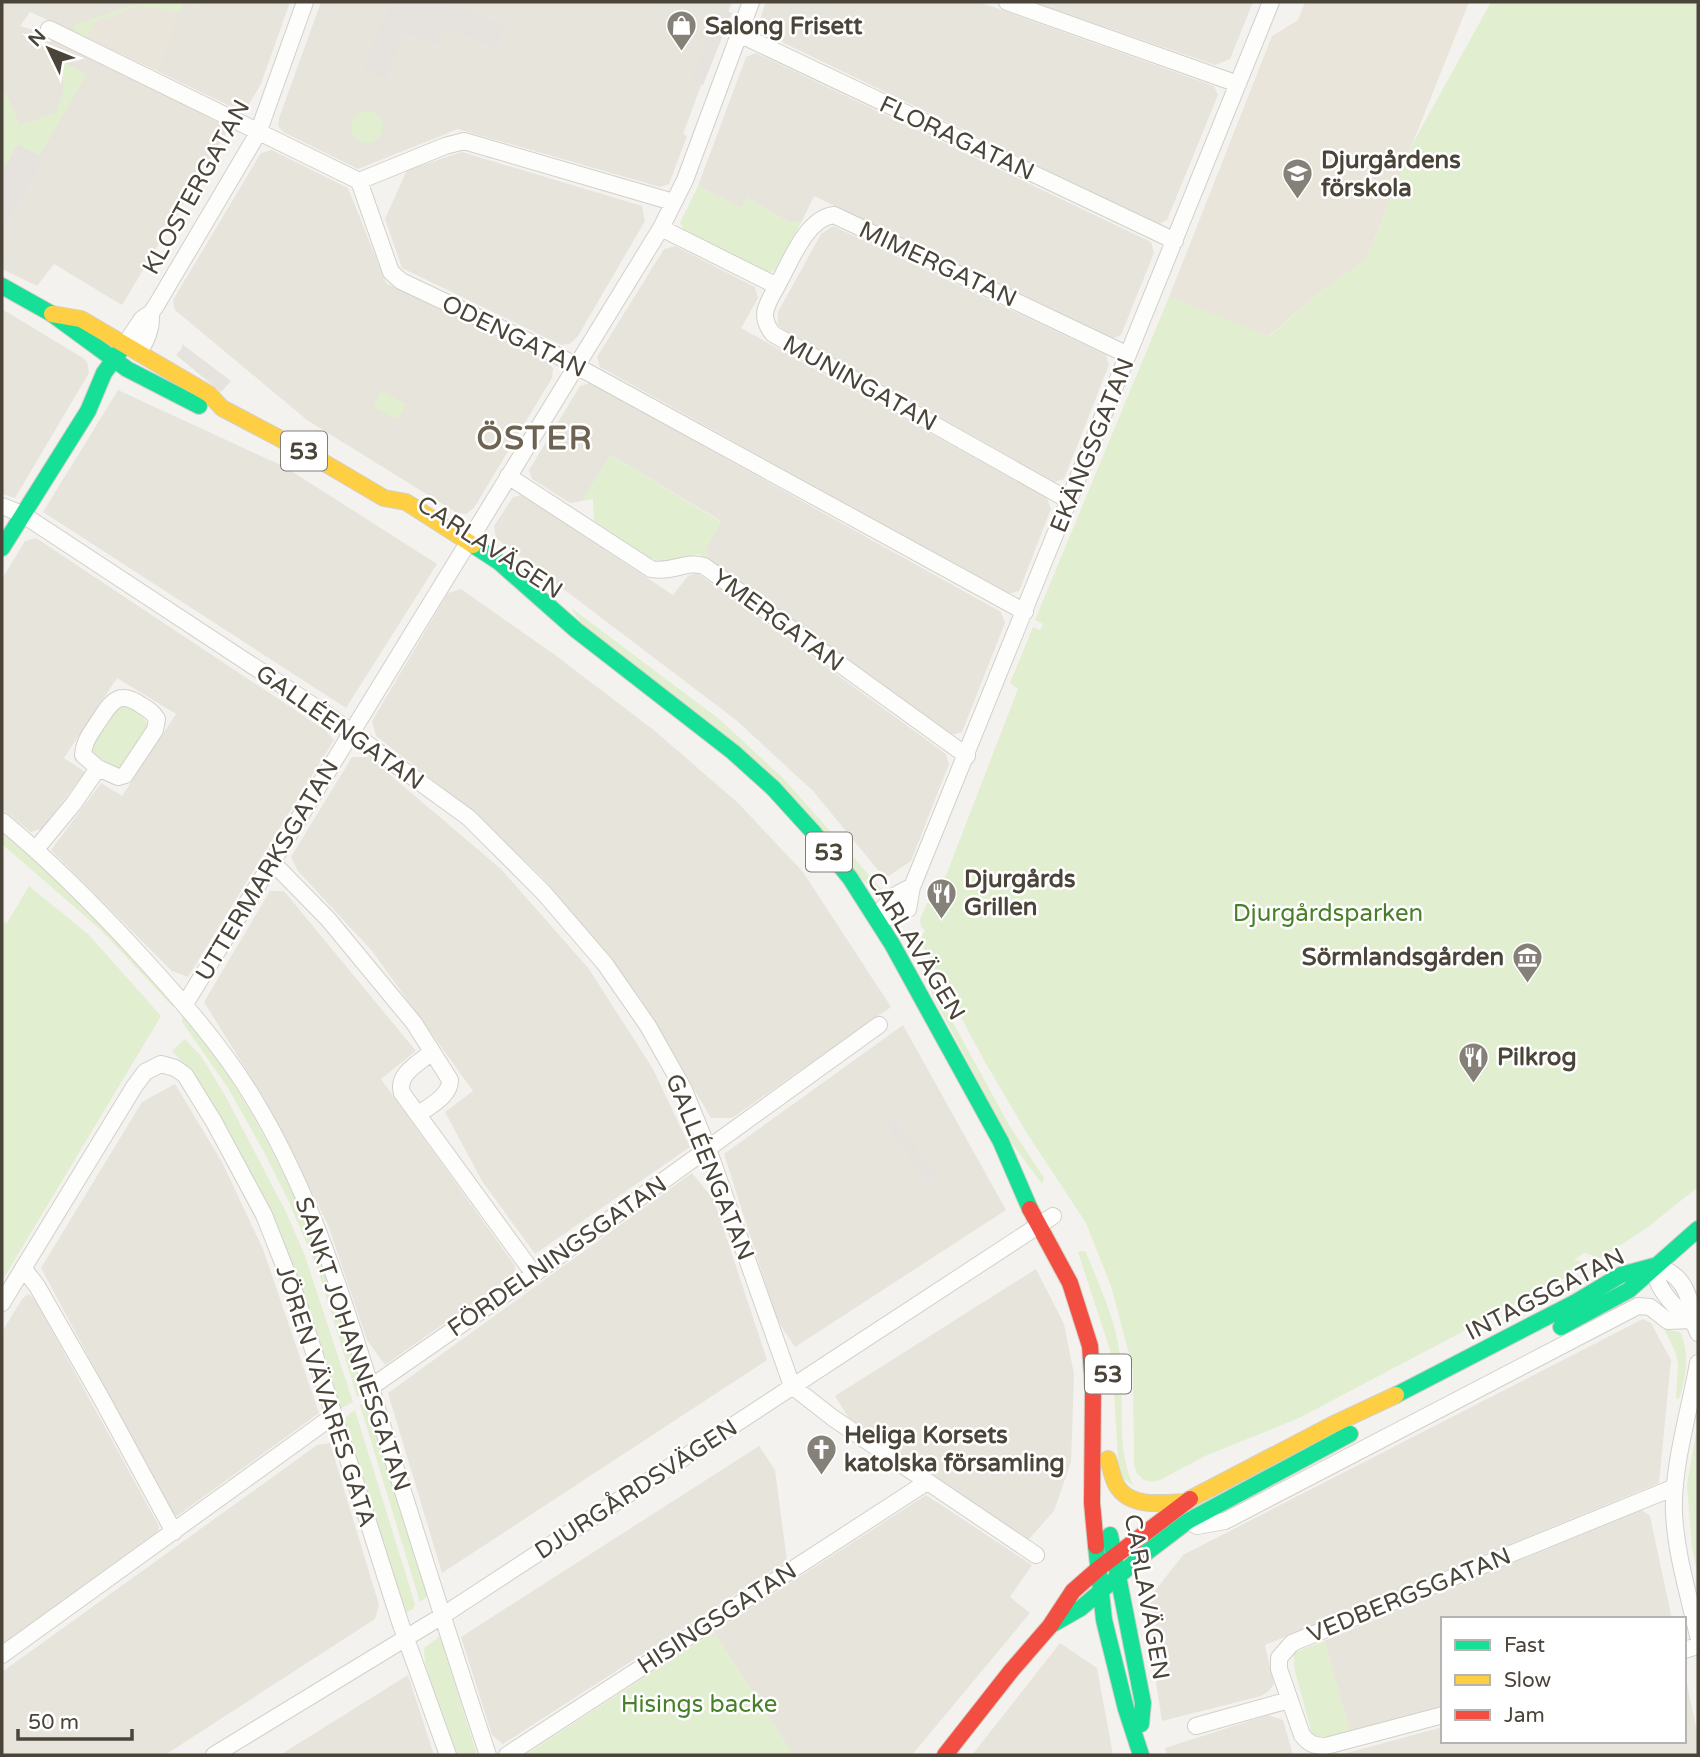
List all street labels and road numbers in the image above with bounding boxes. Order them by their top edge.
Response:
street label: FLORAGATAN [875,90,1039,187]
street label: KLOSTERGATAN [136,95,256,280]
street label: MIMERGATAN [854,215,1021,314]
street label: ODENGATAN [437,289,591,384]
street label: MUNINGATAN [778,329,942,438]
street label: EKÄNGSGATAN [1044,354,1141,537]
road number: 53 [281,432,327,471]
street label: CARLAVÄGEN [411,490,568,605]
street label: YMERGATAN [706,563,849,678]
street label: GALLÉENGATAN [250,658,430,796]
street label: UTTERMARKSGATAN [190,754,345,986]
road number: 53 [806,832,852,872]
street label: CARLAVÄGEN [860,867,971,1026]
street label: GALLÉENGATAN [659,1069,761,1265]
street label: FÖRDELNINGSGATAN [442,1170,673,1343]
street label: SANKT JOHANNESGATAN [288,1193,417,1495]
street label: INTAGSGATAN [1461,1242,1630,1347]
street label: JÖREN VÄVARES GATA [269,1262,382,1531]
road number: 53 [1085,1354,1131,1394]
street label: DJURGÅRDSVÄGEN [529,1412,743,1566]
street label: CARLAVÄGEN [1118,1512,1175,1682]
street label: VEDBERGSGATAN [1303,1541,1515,1650]
street label: HISINGSGATAN [632,1556,802,1681]

